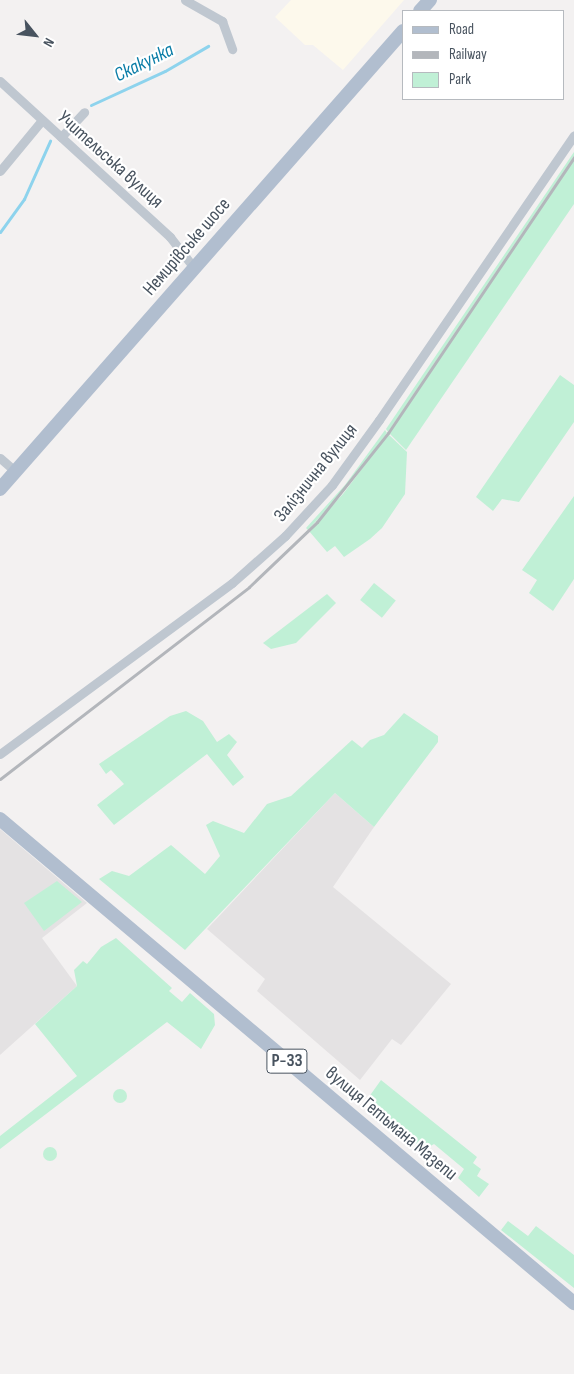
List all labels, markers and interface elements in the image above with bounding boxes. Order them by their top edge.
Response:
north arrow [10,10,60,60]
legend [402,10,564,100]
text: Road [449,20,474,39]
text: N [39,35,58,50]
water label: Скакунка [110,38,178,88]
text: Railway [449,45,487,64]
text: Park [449,70,471,89]
street label: Учительська вулиця [52,107,168,213]
street label: Немирівське шосе [138,194,236,300]
street label: Залізнична вулиця [269,419,363,527]
road number: Р-33 [266,1046,308,1076]
street label: вулиця Гетьмана Мазепи [320,1062,462,1186]

